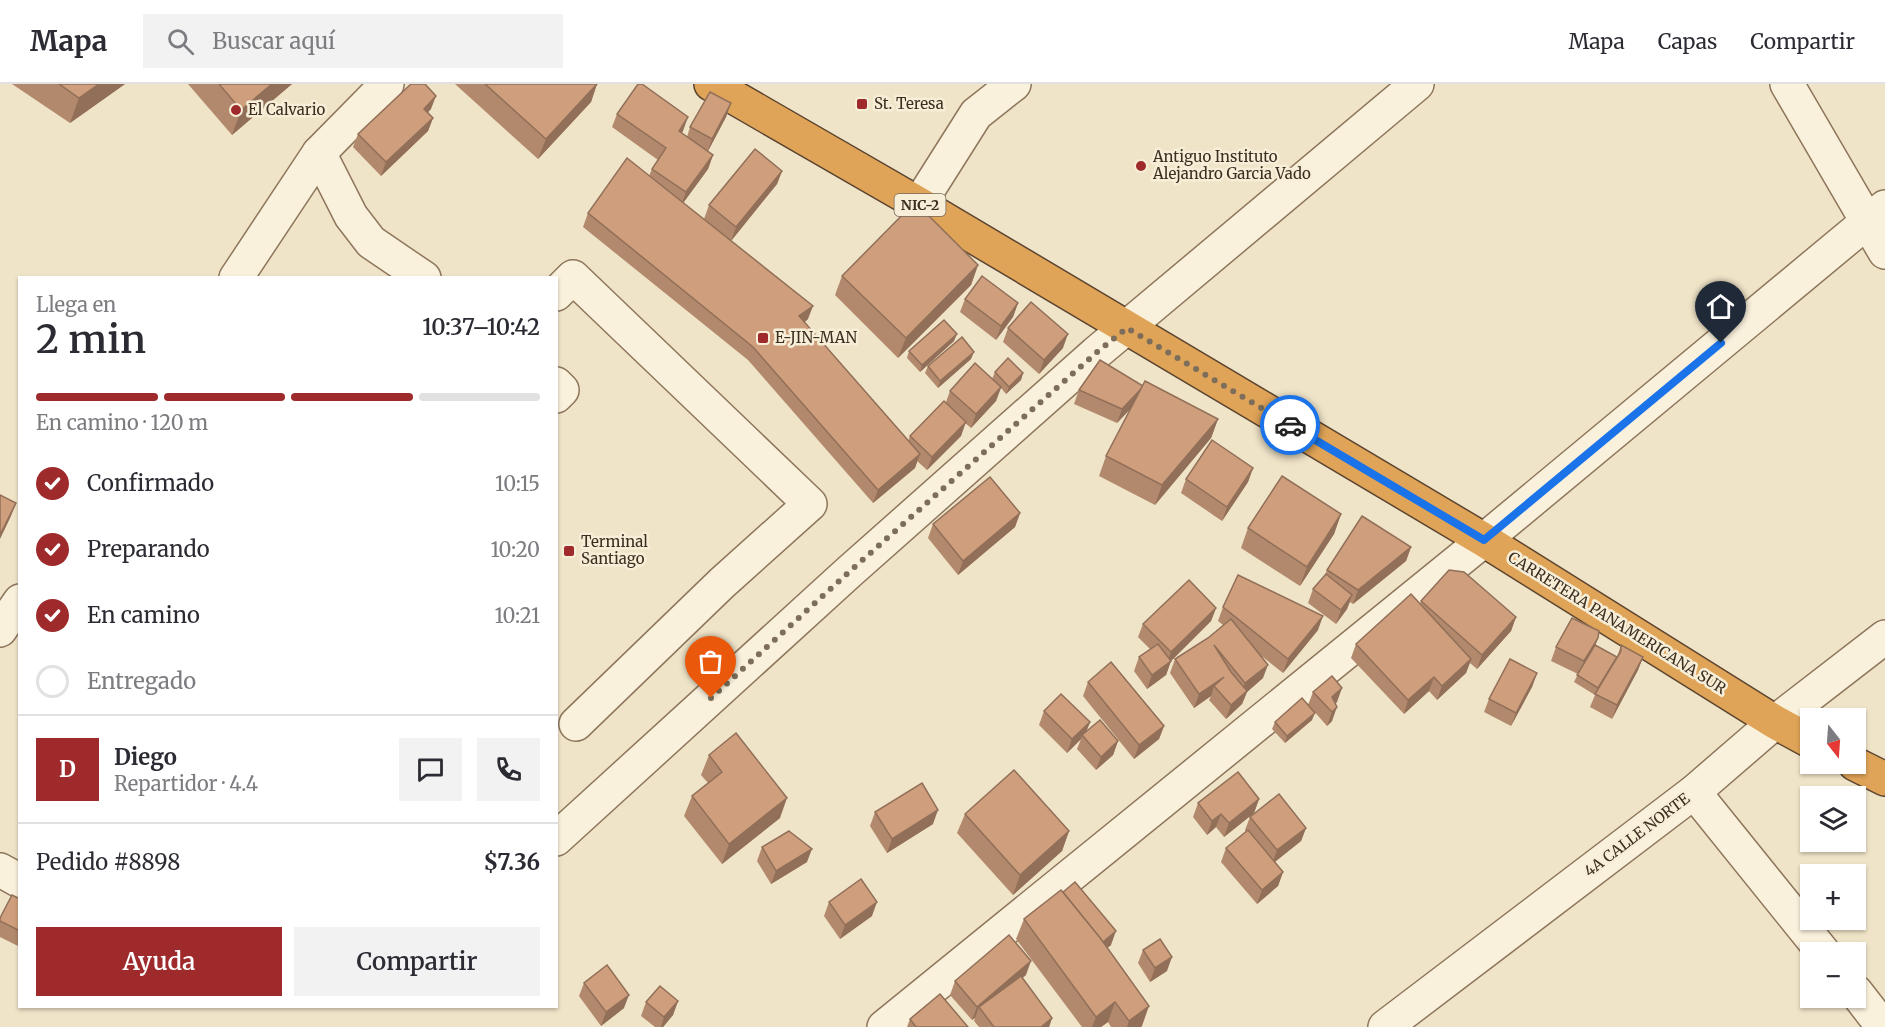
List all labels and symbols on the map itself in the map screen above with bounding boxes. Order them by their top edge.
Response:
place label: St. Teresa [874,94,944,113]
marker: St. Teresa [855,97,869,111]
place label: El Calvario [248,100,325,119]
marker: El Calvario [229,103,243,117]
place label: Antiguo Instituto Alejandro Garcia Vado [1152,147,1311,183]
marker: Antiguo Instituto Alejandro Garcia Vado [1134,159,1148,173]
road number: NIC-2 [894,194,946,216]
pin [1695,281,1746,343]
place label: E-JIN-MAN [775,328,857,347]
marker: E-JIN-MAN [756,331,770,345]
courier [1260,395,1320,455]
place label: Terminal Santiago [581,532,648,568]
marker: Terminal Santiago [562,544,576,558]
street label: CARRETERA PANAMERICANA SUR [1505,547,1730,698]
pin [685,636,736,698]
north arrow [1800,708,1866,774]
street label: 4A CALLE NORTE [1580,788,1694,880]

